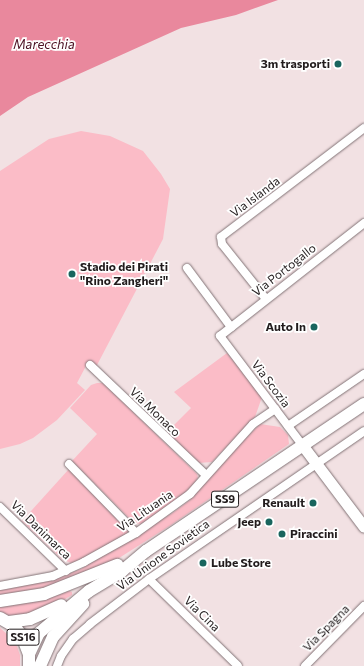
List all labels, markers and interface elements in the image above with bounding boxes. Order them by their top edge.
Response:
water label: Marecchia [13,36,75,52]
place label: 3m trasporti [261,57,330,71]
marker: 3m trasporti [333,59,343,69]
street label: Via Islanda [227,174,283,220]
street label: Via Portogallo [249,241,319,299]
place label: Stadio dei Pirati "Rino Zangheri" [80,260,168,288]
marker: Stadio dei Pirati "Rino Zangheri" [67,269,77,279]
place label: Auto In [265,320,306,334]
marker: Auto In [309,322,319,332]
street label: Via Scozia [249,358,293,410]
street label: Via Monaco [127,384,183,440]
street label: Via Lituania [114,487,176,535]
road number: SS9 [211,490,239,508]
place label: Renault [262,496,305,510]
street label: Via Danimarca [8,498,74,562]
marker: Renault [308,498,318,508]
place label: Jeep [237,515,261,529]
street label: Via Unione Sovietica [114,517,212,593]
marker: Jeep [264,517,274,527]
place label: Piraccini [290,527,338,541]
marker: Piraccini [277,529,287,539]
place label: Lube Store [211,556,271,570]
marker: Lube Store [198,558,208,568]
street label: Via Cina [181,593,223,635]
street label: Via Spagna [300,602,352,654]
road number: SS16 [6,628,40,646]

